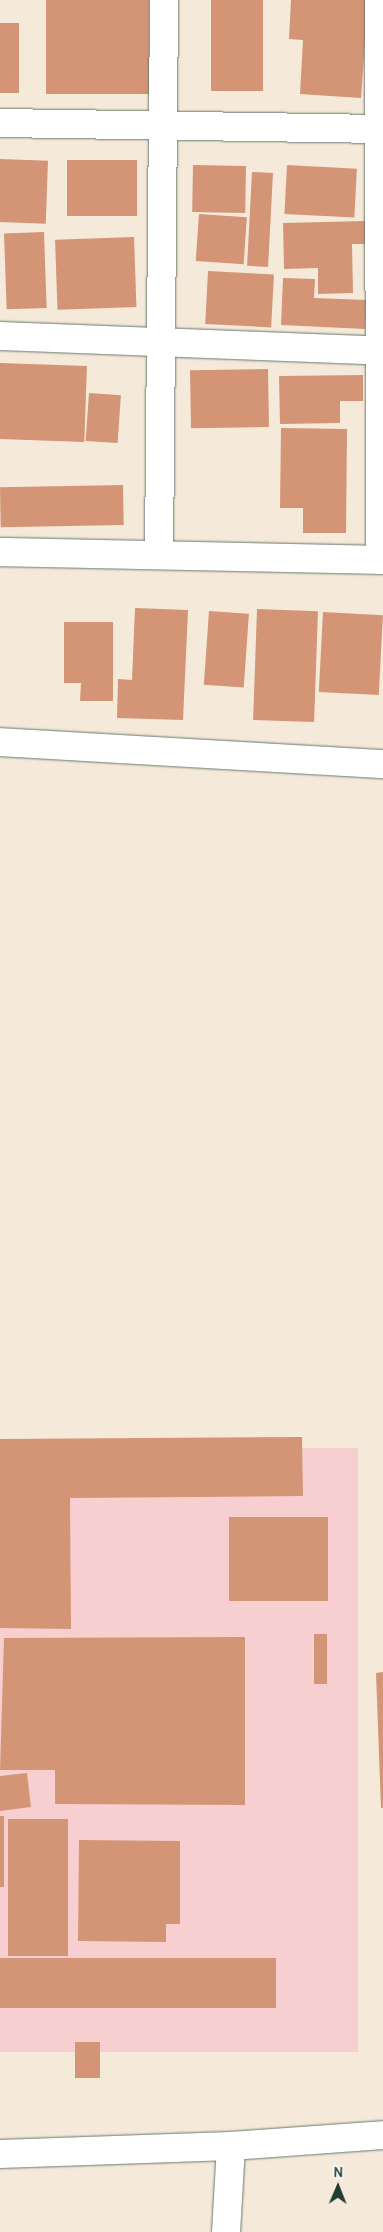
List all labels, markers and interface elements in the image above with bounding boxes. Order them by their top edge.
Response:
north arrow [313,2162,363,2212]
text: N [333,2163,343,2181]

